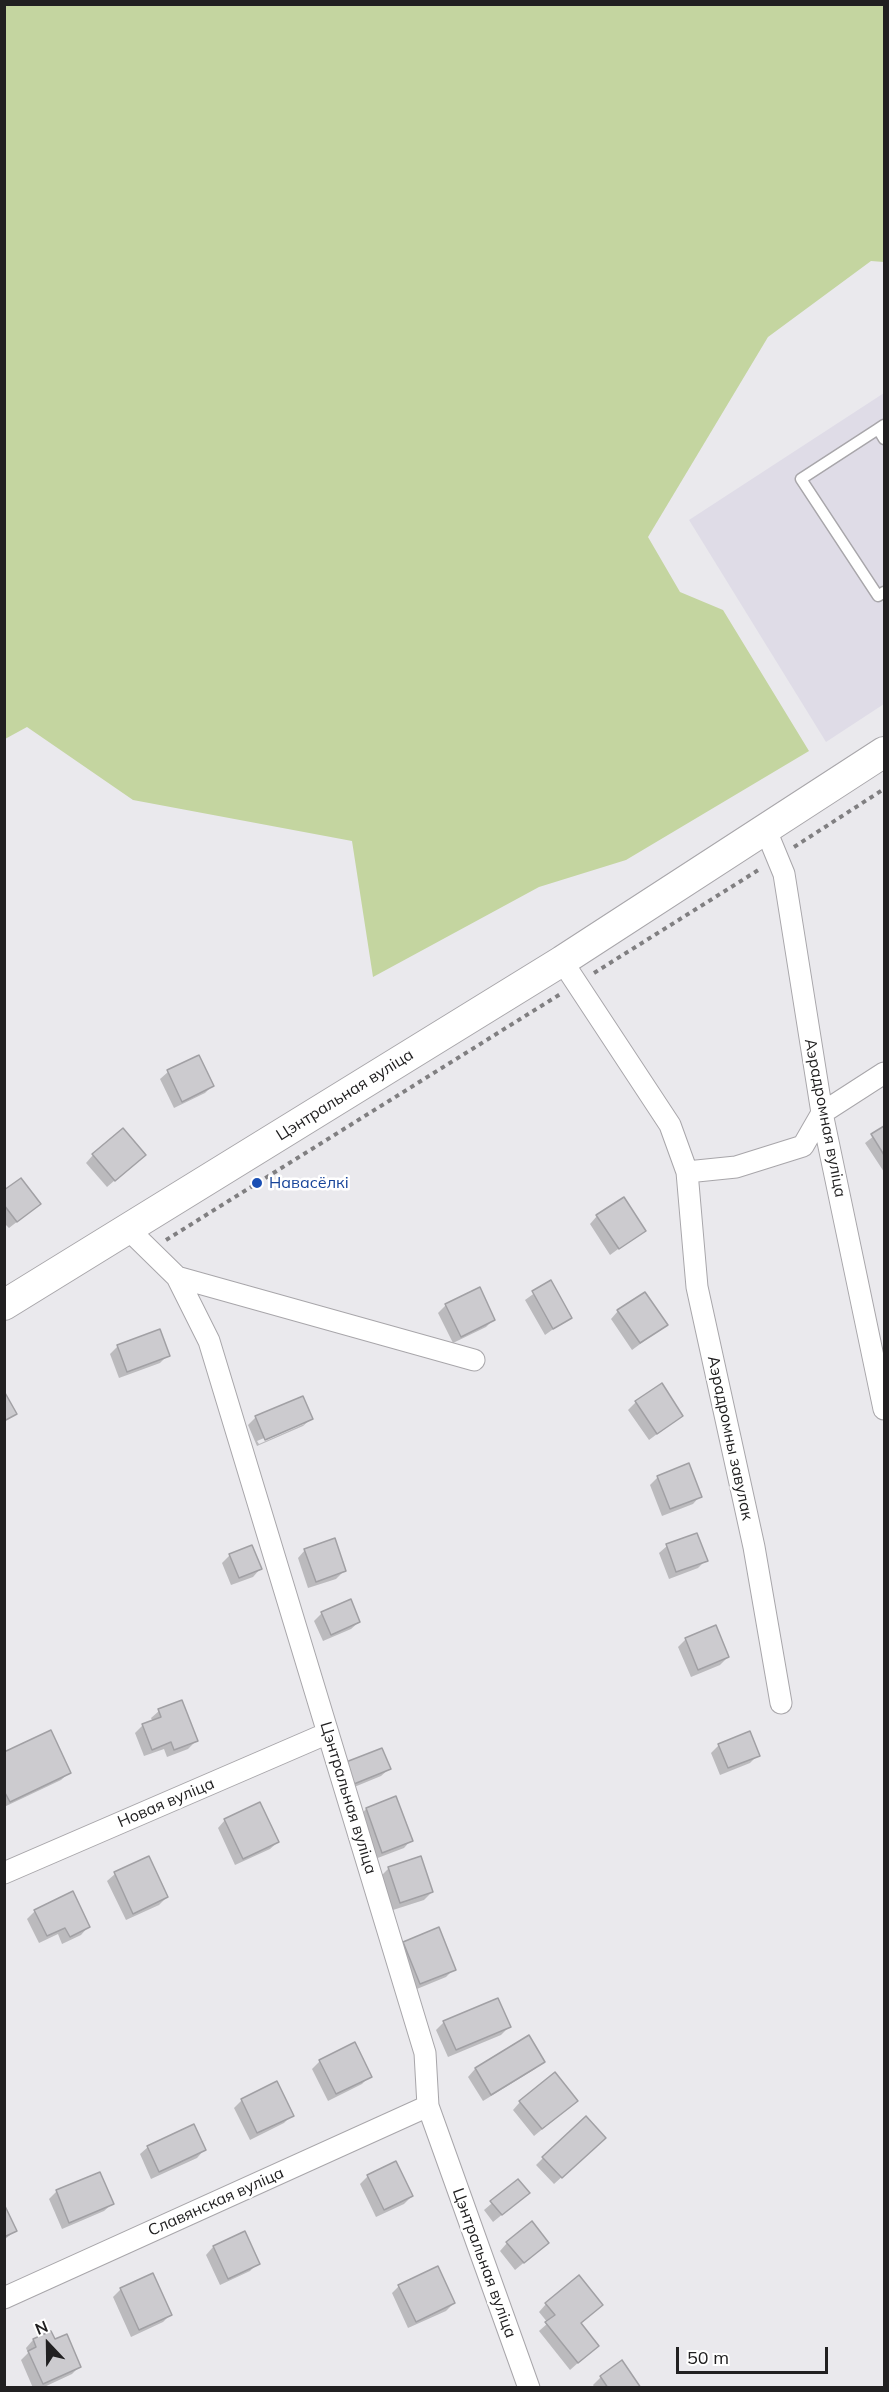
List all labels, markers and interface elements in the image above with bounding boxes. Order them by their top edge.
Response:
street label: Аэрадромная вуліца [800,1037,850,1199]
street label: Цэнтральная вуліца [273,1045,417,1145]
place label: Навасёлкі [269,1173,349,1193]
marker: Навасёлкі [250,1176,264,1190]
street label: Аэрадромны завулак [703,1354,757,1522]
street label: Цэнтральная вуліца [316,1720,380,1876]
street label: Новая вуліца [115,1774,217,1832]
street label: Славянская вуліца [145,2163,287,2241]
street label: Цэнтральная вуліца [448,2185,520,2341]
north arrow [18,2314,78,2374]
text: N [32,2316,51,2339]
scale bar [679,2335,830,2373]
text: 50 m [687,2346,729,2369]

